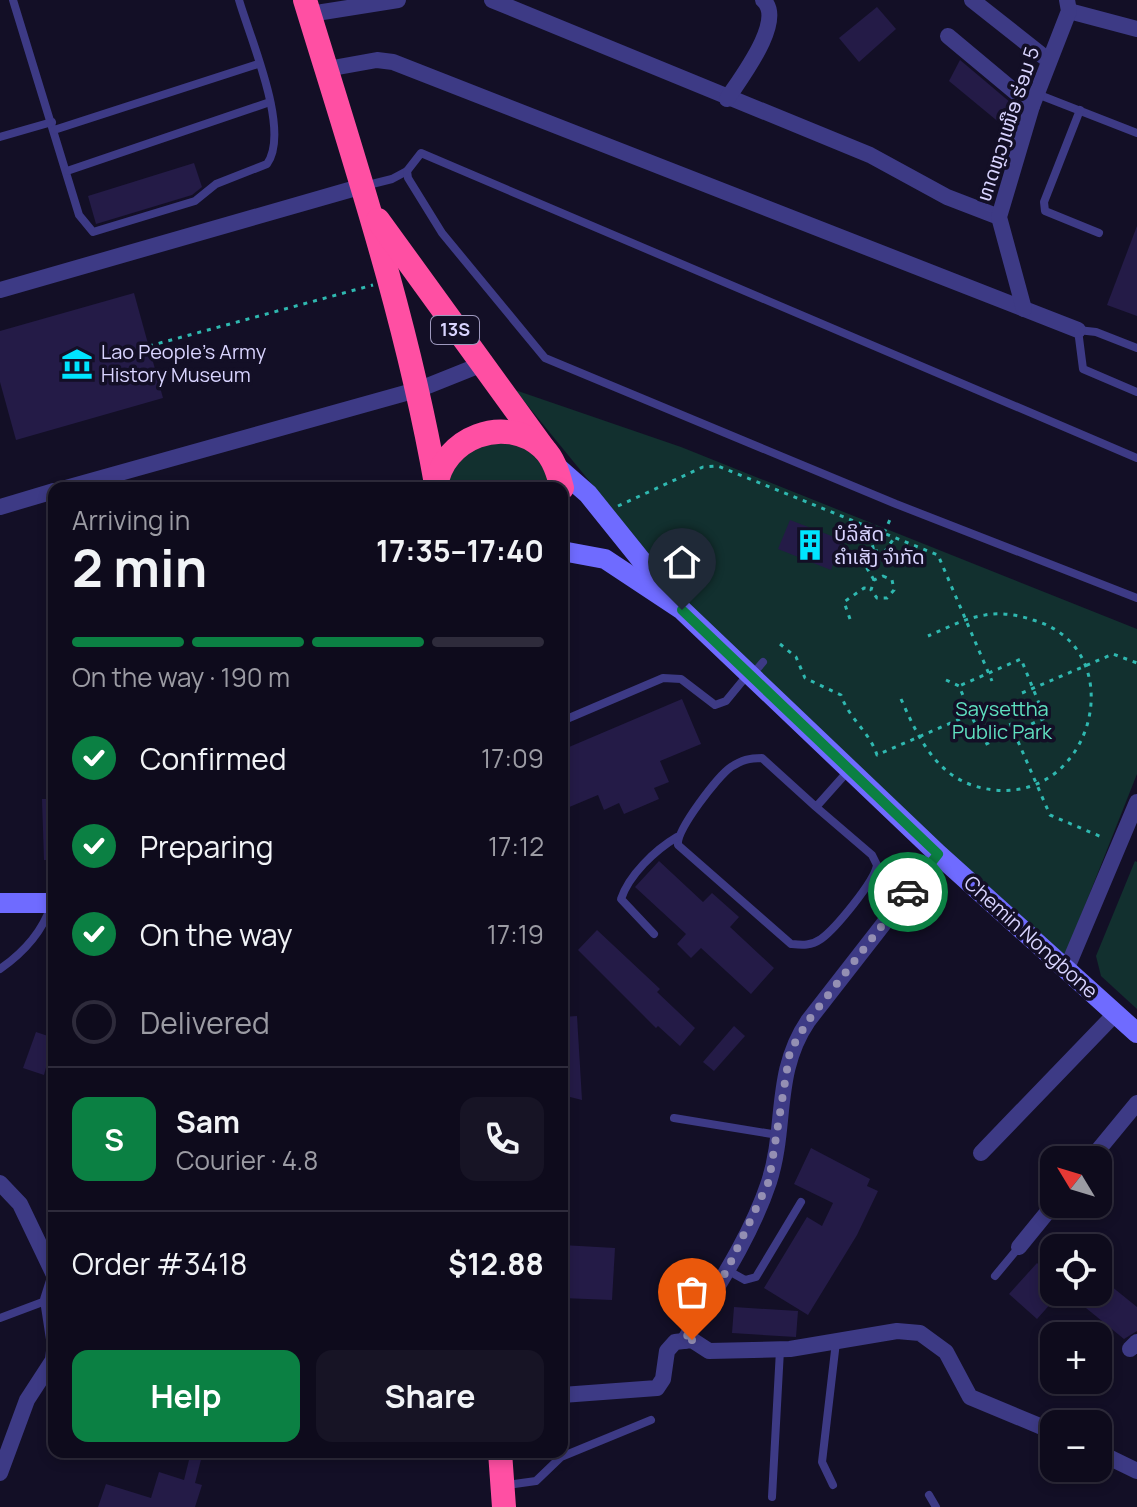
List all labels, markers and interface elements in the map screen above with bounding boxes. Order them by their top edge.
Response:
street label: ທາດຫຼວງເໜືອ ຮ່ອມ 5 [970,43,1045,205]
road number: 13S [431,316,479,344]
place label: Lao People's Army History Museum [101,338,267,388]
museum icon: Lao People's Army History Museum [60,347,94,381]
text: Arriving in [72,502,190,538]
place label: ບໍລິສັດ ຄຳເສັງ ຈຳກັດ [834,520,925,570]
pin [648,528,716,610]
building icon: ບໍລິສັດ ຄຳເສັງ ຈຳກັດ [793,528,827,562]
text: 17:35–17:40 [376,530,544,571]
text: 2 min [72,532,207,603]
icon: home [660,540,704,584]
text: On the way · 190 m [72,659,290,695]
park label: Saysettha Public Park [952,695,1053,745]
icon: check [72,736,116,780]
text: Confirmed [140,738,287,779]
text: 17:09 [481,740,544,776]
icon: check [72,824,116,868]
text: Preparing [140,826,274,867]
text: 17:12 [488,828,544,864]
courier [868,852,948,932]
street label: Chemin Nongbone [959,869,1104,1004]
icon: car [886,870,930,914]
icon: check [72,912,116,956]
text: On the way [140,914,293,955]
text: 17:19 [487,916,544,952]
text: Delivered [140,1002,270,1043]
button: phone [460,1097,544,1181]
text: Sam [176,1101,240,1142]
text: S [104,1119,124,1160]
text: Courier · 4.8 [176,1142,318,1178]
north arrow [1040,1146,1112,1218]
map controls [1040,1146,1112,1482]
button: locate [1040,1234,1112,1306]
text: Order #3418 [72,1243,247,1284]
text: $12.88 [448,1243,544,1284]
pin [658,1258,726,1340]
icon: bag [670,1270,714,1314]
button: + [1040,1322,1112,1394]
button: Help [72,1350,300,1442]
button: Share [316,1350,544,1442]
button: − [1040,1410,1112,1482]

